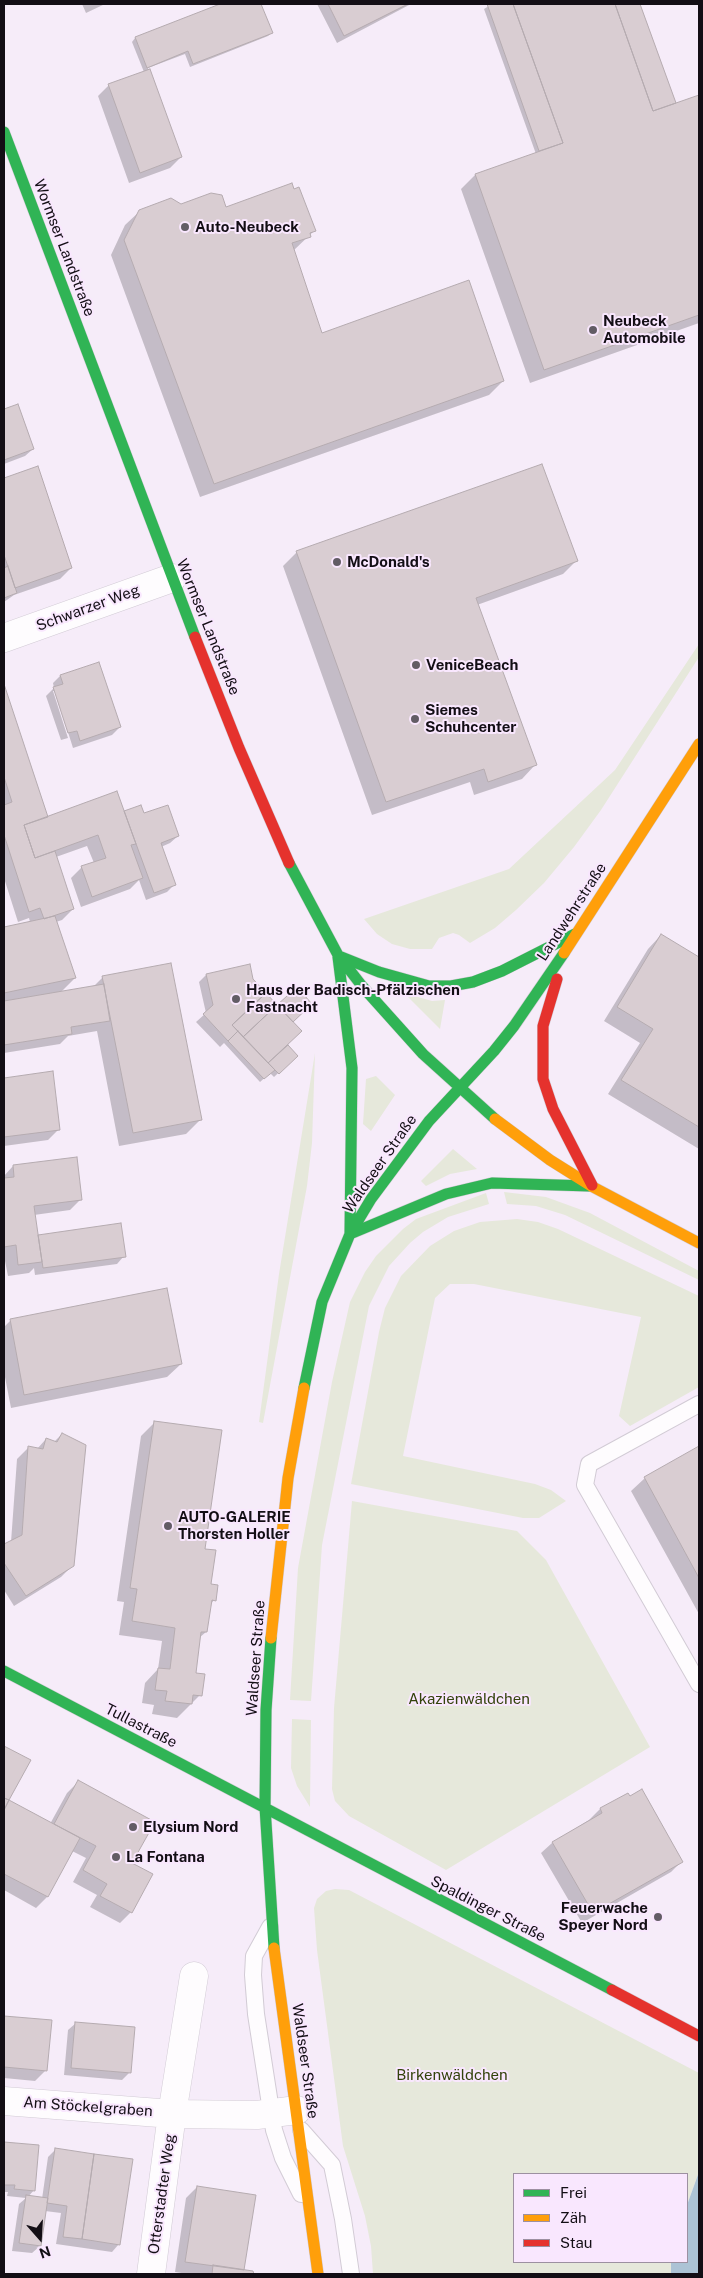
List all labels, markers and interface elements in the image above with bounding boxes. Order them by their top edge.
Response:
street label: Wormser Landstraße [30,177,98,319]
place label: Auto-Neubeck [195,218,299,236]
marker: Auto-Neubeck [179,221,191,233]
place label: Neubeck Automobile [603,312,686,347]
marker: Neubeck Automobile [587,324,599,336]
place label: McDonald's [347,553,430,571]
street label: Wormser Landstraße [172,556,244,698]
marker: McDonald's [331,556,343,568]
street label: Schwarzer Weg [34,581,142,635]
place label: VeniceBeach [426,656,518,674]
marker: VeniceBeach [410,659,422,671]
place label: Siemes Schuhcenter [425,701,516,736]
marker: Siemes Schuhcenter [409,713,421,725]
street label: Landwehrstraße [534,860,610,964]
place label: Haus der Badisch-Pfälzischen Fastnacht [246,981,460,1016]
marker: Haus der Badisch-Pfälzischen Fastnacht [230,993,242,1005]
street label: Waldseer Straße [339,1111,421,1217]
place label: AUTO-GALERIE Thorsten Holler [178,1508,291,1543]
marker: AUTO-GALERIE Thorsten Holler [162,1520,174,1532]
street label: Waldseer Straße [243,1600,269,1716]
park label: Akazienwäldchen [408,1690,530,1708]
street label: Tullastraße [102,1700,180,1752]
place label: Elysium Nord [143,1818,238,1836]
marker: Elysium Nord [127,1821,139,1833]
place label: La Fontana [126,1848,205,1866]
marker: La Fontana [110,1851,122,1863]
street label: Spaldinger Straße [427,1872,549,1946]
place label: Feuerwache Speyer Nord [558,1899,648,1934]
marker: Feuerwache Speyer Nord [652,1911,664,1923]
street label: Waldseer Straße [288,2002,322,2120]
park label: Birkenwäldchen [396,2066,508,2084]
street label: Am Stöckelgraben [23,2093,153,2121]
street label: Otterstadter Weg [145,2133,179,2255]
legend [513,2173,688,2263]
text: Frei [560,2184,587,2201]
text: Zäh [560,2209,587,2226]
north arrow [15,2213,65,2263]
text: Stau [560,2234,593,2251]
text: N [37,2243,53,2262]

